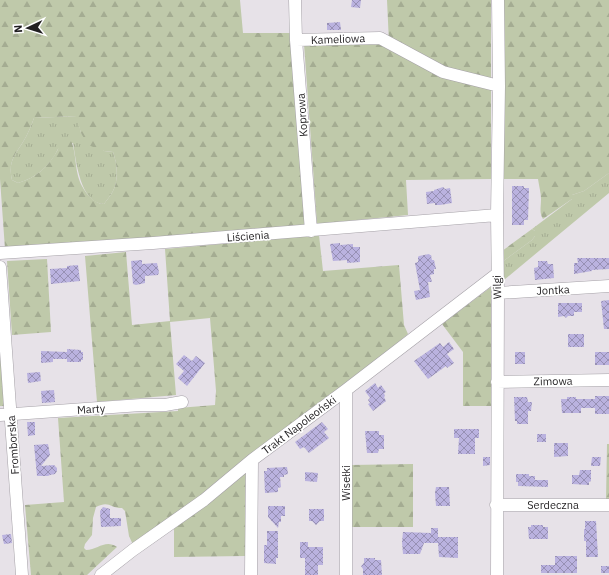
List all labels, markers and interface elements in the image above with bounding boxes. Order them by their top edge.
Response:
north arrow [8,8,48,48]
text: N [11,24,25,33]
street label: Kameliowa [311,31,366,47]
street label: Koprowa [293,93,311,137]
street label: Liścienia [226,228,270,244]
street label: Wilgi [490,275,504,299]
street label: Jontka [536,282,570,298]
street label: Zimowa [533,374,573,388]
street label: Trakt Napoleoński [259,393,339,457]
street label: Marty [76,401,106,417]
street label: Fromborska [4,415,22,475]
street label: Wisełki [339,465,353,501]
street label: Serdeczna [527,498,579,512]

